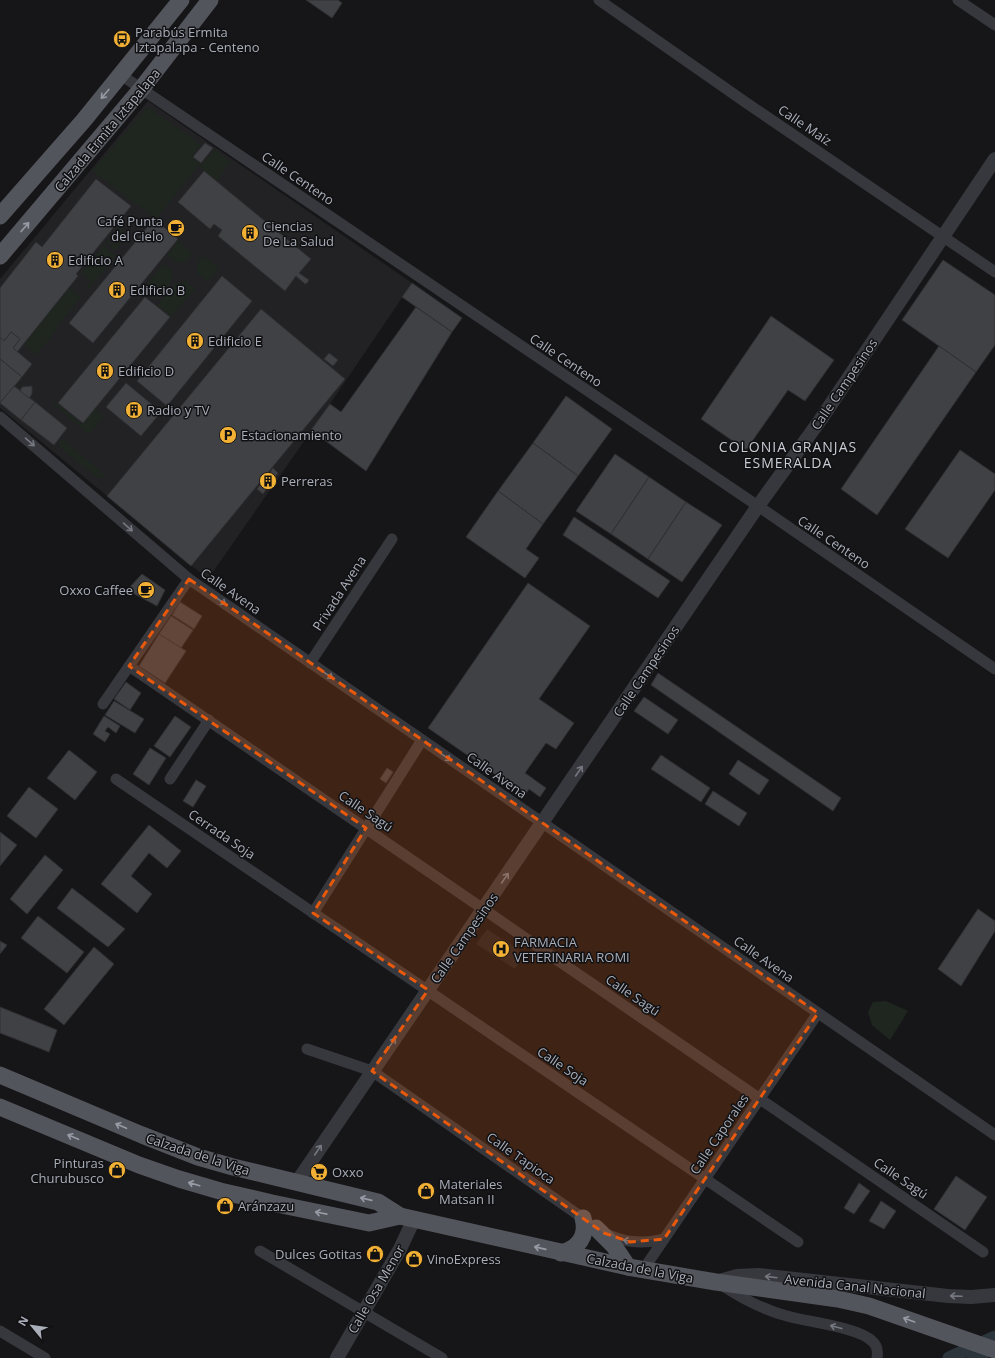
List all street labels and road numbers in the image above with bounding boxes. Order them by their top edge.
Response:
street label: Calzada Ermita Iztapalapa [50,64,164,196]
street label: Calle Maíz [775,100,835,150]
street label: Calle Centeno [258,147,338,209]
street label: Calle Centeno [526,329,606,391]
street label: Calle Campesinos [807,335,881,433]
street label: Calle Centeno [794,511,874,573]
street label: Privada Avena [308,552,370,634]
street label: Calle Avena [197,564,265,618]
street label: Calle Campesinos [609,622,683,720]
street label: Calle Avena [463,748,531,802]
street label: Calle Sagú [335,786,397,836]
street label: Cerrada Soja [185,805,259,863]
street label: Calle Campesinos [426,889,502,987]
street label: Calle Avena [730,932,798,986]
street label: Calle Sagú [602,970,664,1020]
street label: Calle Soja [534,1042,592,1090]
street label: Calle Caporales [685,1090,753,1178]
street label: Calle Tapioca [483,1128,559,1188]
street label: Calzada de la Viga [144,1129,252,1179]
street label: Calle Sagú [870,1153,932,1203]
street label: Calle Osa Menor [343,1241,409,1337]
street label: Calzada de la Viga [585,1249,695,1287]
street label: Avenida Canal Nacional [783,1270,927,1302]

